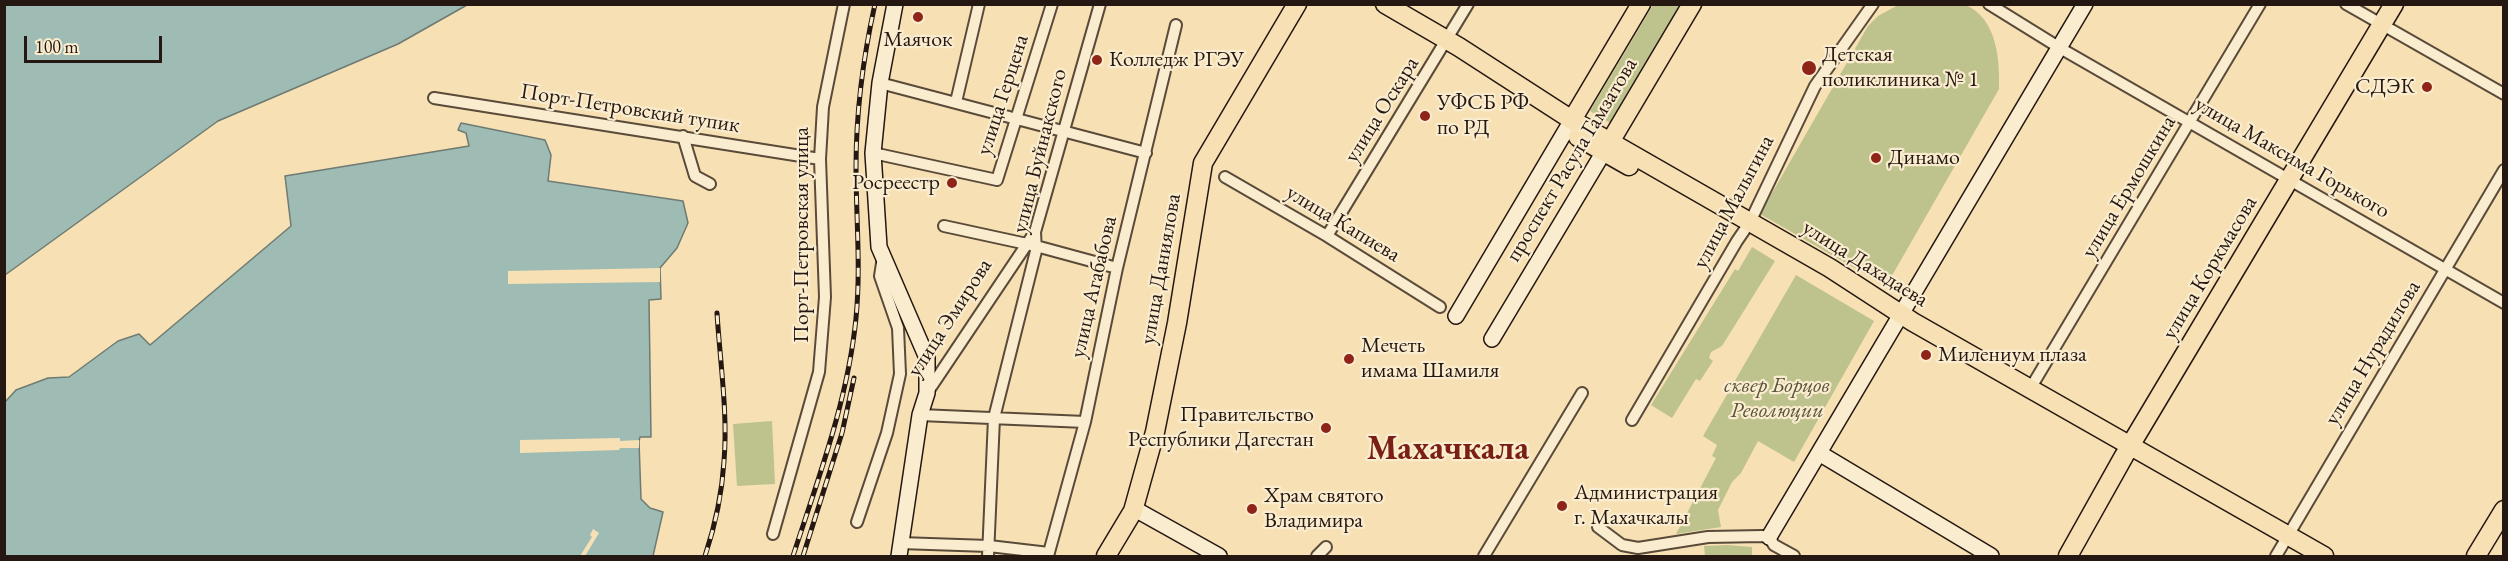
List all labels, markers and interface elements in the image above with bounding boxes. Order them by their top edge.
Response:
marker: Маячок [911,10,925,24]
scale bar [27,24,165,62]
place label: Маячок [883,27,953,53]
street label: улица Герцена [971,31,1035,159]
text: 100 m [35,35,79,58]
place label: Детская поликлиника № 1 [1822,42,1979,94]
place label: Колледж РГЭУ [1109,47,1244,73]
street label: улица Оскара [1339,52,1425,168]
marker: Колледж РГЭУ [1090,53,1104,67]
street label: проспект Расула Гамзатова [1501,53,1643,267]
marker: Детская поликлиника № 1 [1800,59,1818,77]
street label: улица Буйнакского [1007,66,1073,236]
place label: СДЭК [2355,74,2415,100]
street label: Порт-Петровский тупик [518,79,742,139]
marker: СДЭК [2420,80,2434,94]
place label: УФСБ РФ по РД [1437,90,1529,142]
street label: улица Максима Горького [2190,91,2394,225]
marker: УФСБ РФ по РД [1418,109,1432,123]
street label: улица Ермошкина [2076,111,2182,263]
street label: Порт-Петровская улица [789,127,815,343]
street label: улица Малыгина [1688,131,1780,273]
place label: Динамо [1888,145,1960,171]
marker: Динамо [1869,151,1883,165]
place label: Росреестр [852,170,940,196]
marker: Росреестр [945,176,959,190]
street label: улица Капиева [1281,180,1405,268]
street label: улица Коркмасова [2157,191,2263,345]
street label: улица Даниялова [1135,192,1187,346]
street label: улица Агабабова [1065,213,1123,361]
street label: улица Дахадаева [1797,215,1933,313]
street label: улица Эмирова [902,254,998,382]
street label: улица Нурадилова [2319,276,2427,430]
place label: Мечеть имама Шамиля [1361,333,1499,384]
place label: Милениум плаза [1938,342,2087,368]
marker: Милениум плаза [1919,348,1933,362]
marker: Мечеть имама Шамиля [1342,352,1356,366]
park label: сквер Борцов Революции [1724,373,1830,424]
place label: Правительство Республики Дагестан [1128,402,1314,454]
marker: Правительство Республики Дагестан [1319,421,1333,435]
district label: Махачкала [1367,430,1529,470]
place label: Администрация г. Махачкалы [1574,480,1718,532]
place label: Храм святого Владимира [1264,483,1384,534]
marker: Администрация г. Махачкалы [1555,499,1569,513]
marker: Храм святого Владимира [1245,502,1259,516]

